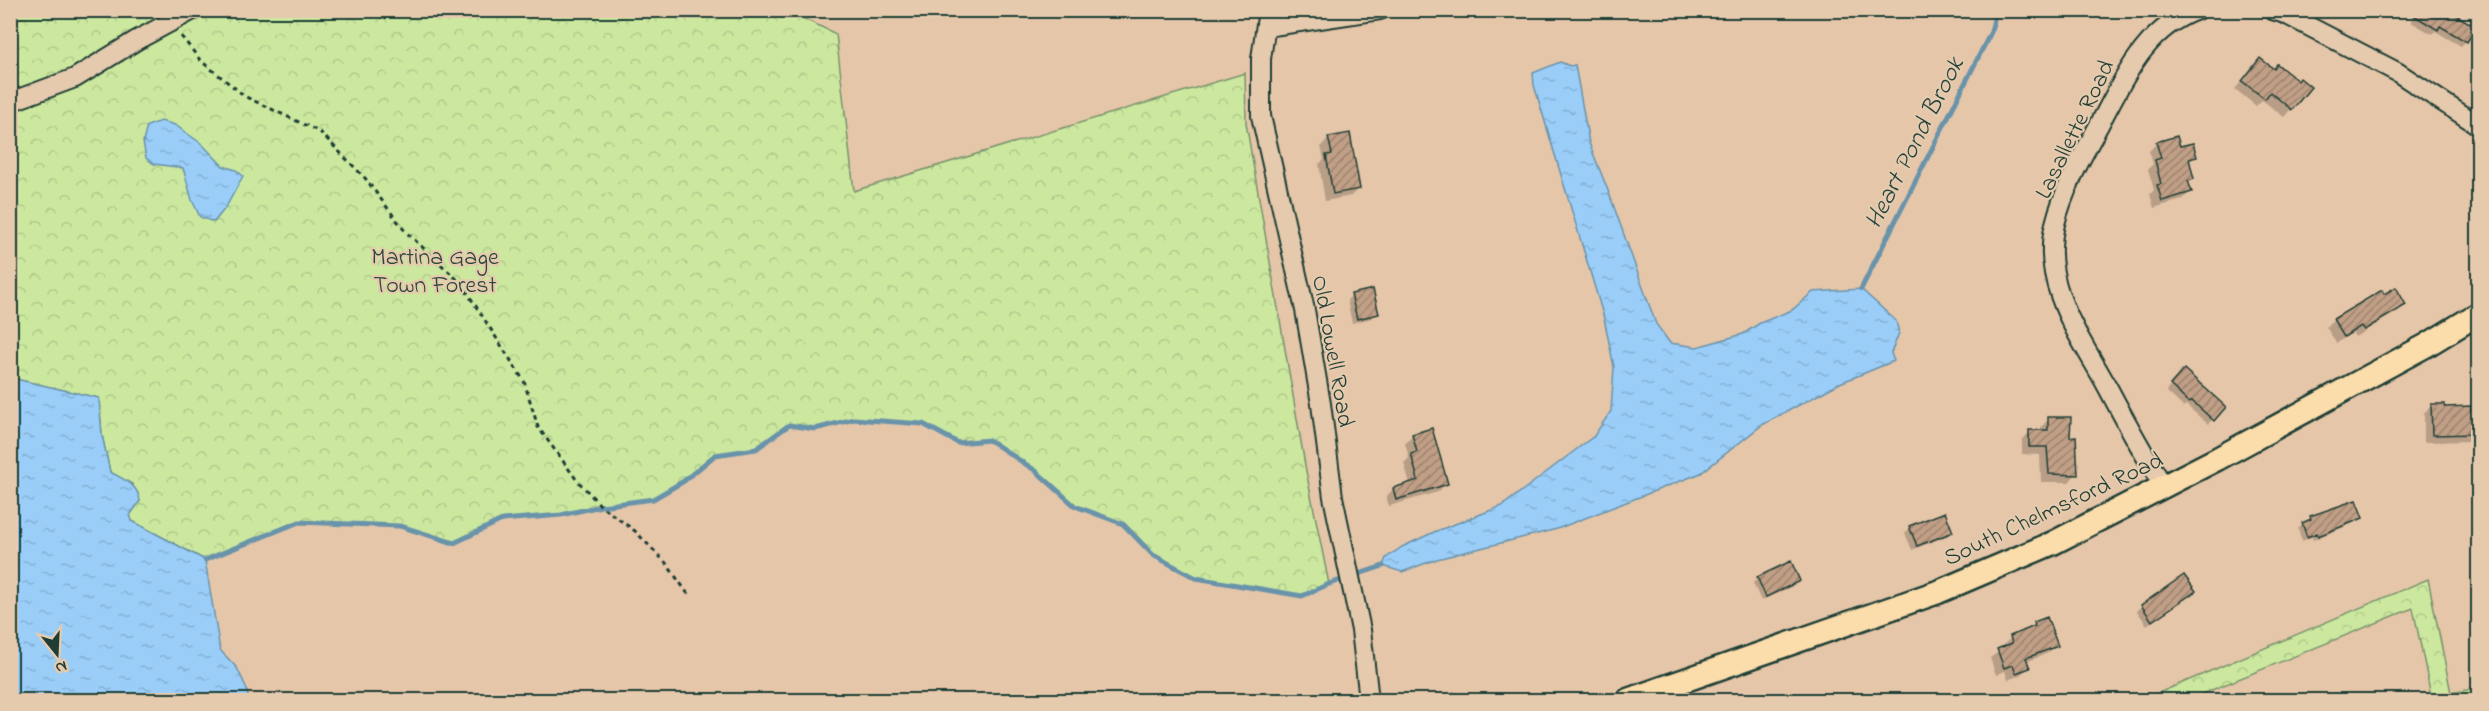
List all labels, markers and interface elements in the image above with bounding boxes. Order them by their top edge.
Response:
water label: Heart Pond Brook [1856,49,1976,236]
street label: Lasallette Road [2027,54,2125,206]
park label: Martina Gage Town Forest [371,241,499,304]
street label: Old Lowell Road [1301,273,1362,431]
street label: South Chelmsford Road [1939,444,2170,577]
north arrow [27,624,87,684]
text: N [52,653,70,680]

